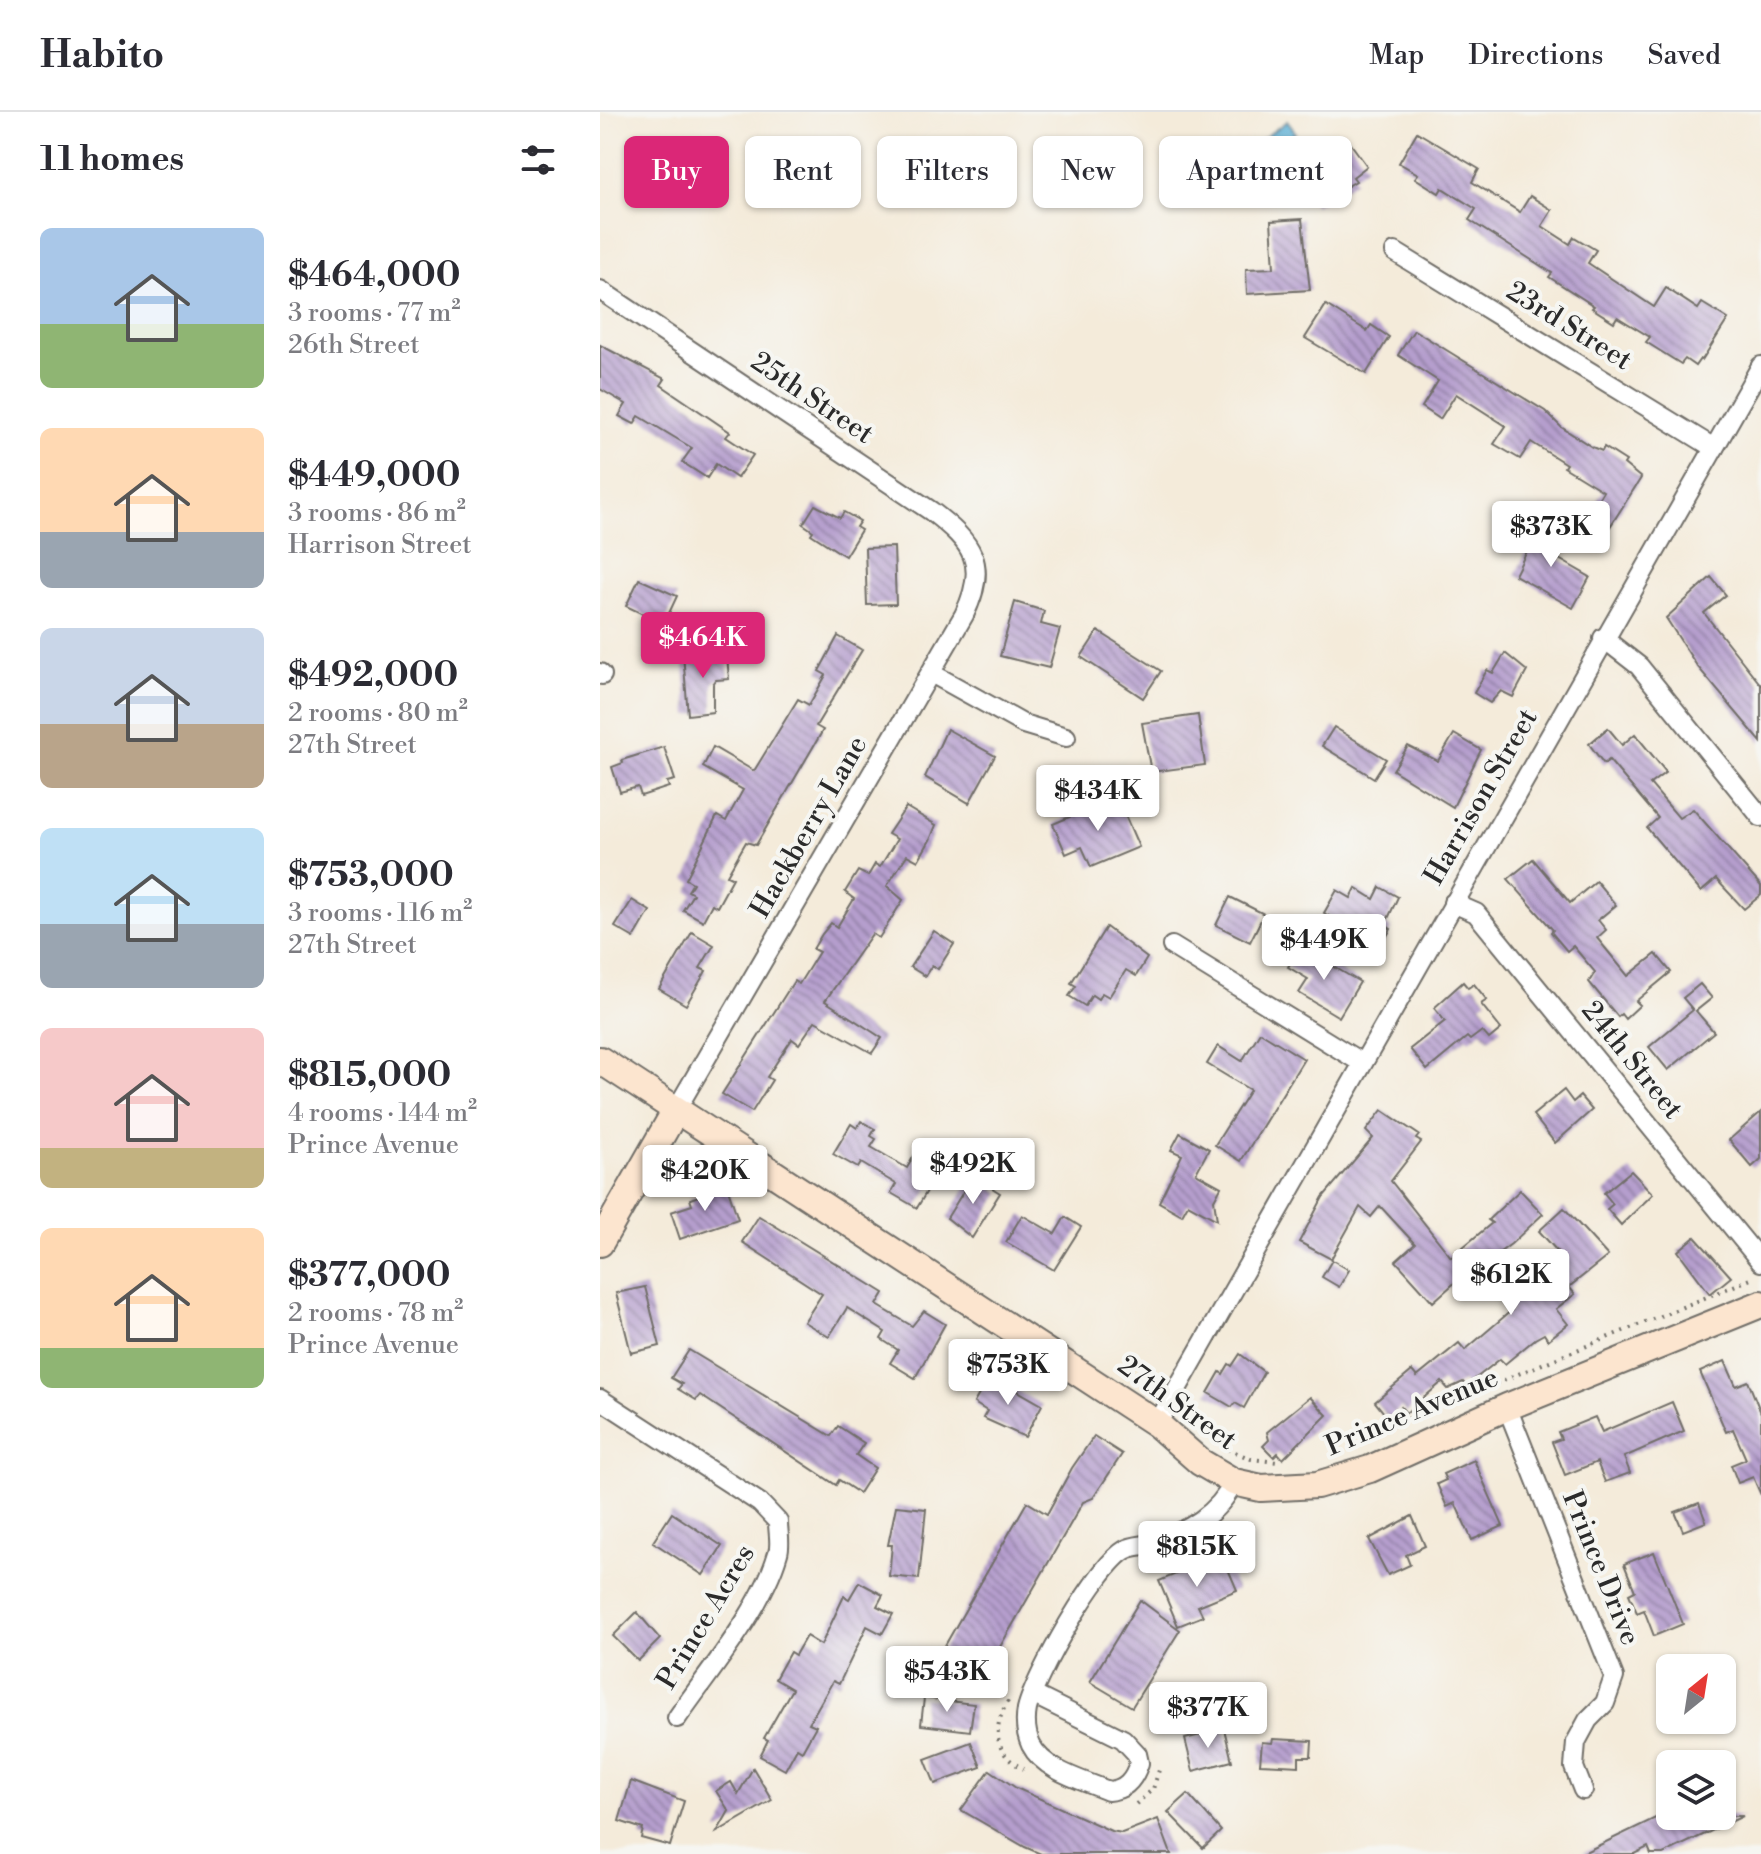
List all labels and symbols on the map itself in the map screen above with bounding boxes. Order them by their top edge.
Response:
street label: 23rd Street [1500,274,1638,378]
street label: 25th Street [744,344,880,452]
pin: $373K [1495,501,1607,569]
pin: $464K [647,612,759,680]
street label: Harrison Street [1416,703,1546,891]
street label: Hackberry Lane [743,730,875,924]
pin: $434K [1042,765,1154,833]
pin: $449K [1268,914,1380,982]
street label: 24th Street [1574,994,1690,1126]
pin: $492K [917,1138,1029,1206]
pin: $420K [649,1145,761,1213]
pin: $612K [1455,1249,1567,1317]
pin: $753K [952,1339,1064,1407]
street label: 27th Street [1111,1348,1243,1458]
street label: Prince Avenue [1320,1360,1504,1464]
street label: Prince Drive [1554,1486,1648,1650]
pin: $815K [1141,1521,1253,1589]
street label: Prince Acres [649,1538,763,1696]
pin: $543K [891,1646,1003,1714]
north arrow [1656,1654,1736,1734]
pin: $377K [1152,1682,1264,1750]

